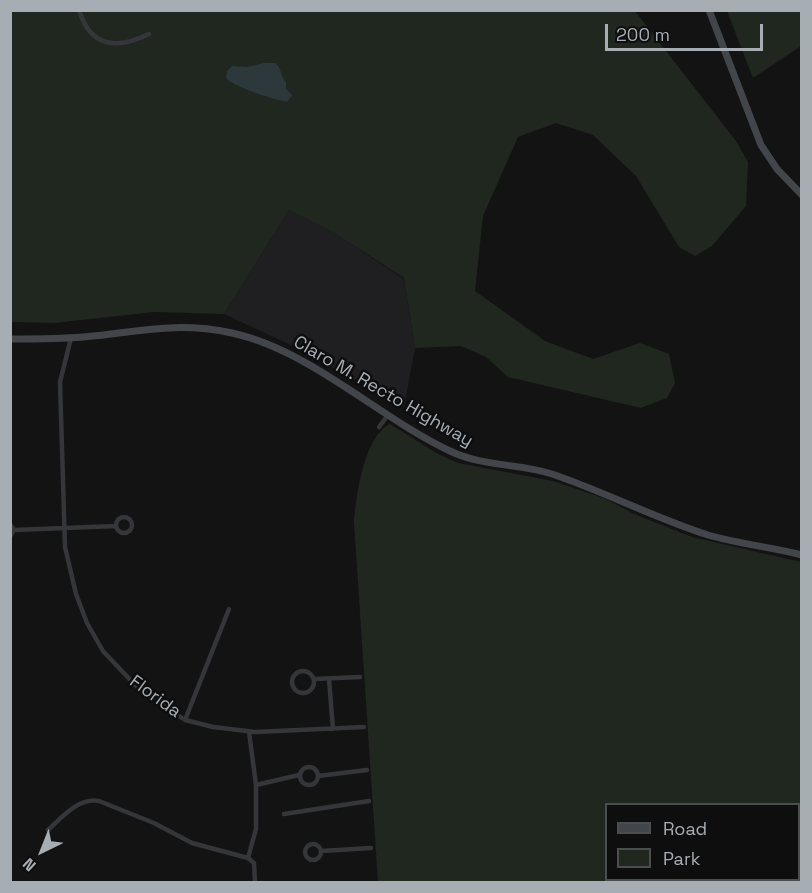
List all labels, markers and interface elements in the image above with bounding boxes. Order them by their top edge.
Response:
scale bar [608,12,766,50]
text: 200 m [616,23,670,46]
street label: Claro M. Recto Highway [289,332,477,452]
street label: Florida [125,671,185,723]
legend [605,803,800,881]
text: Road [663,817,707,840]
north arrow [12,821,72,881]
text: Park [663,847,700,870]
text: N [18,853,40,876]

